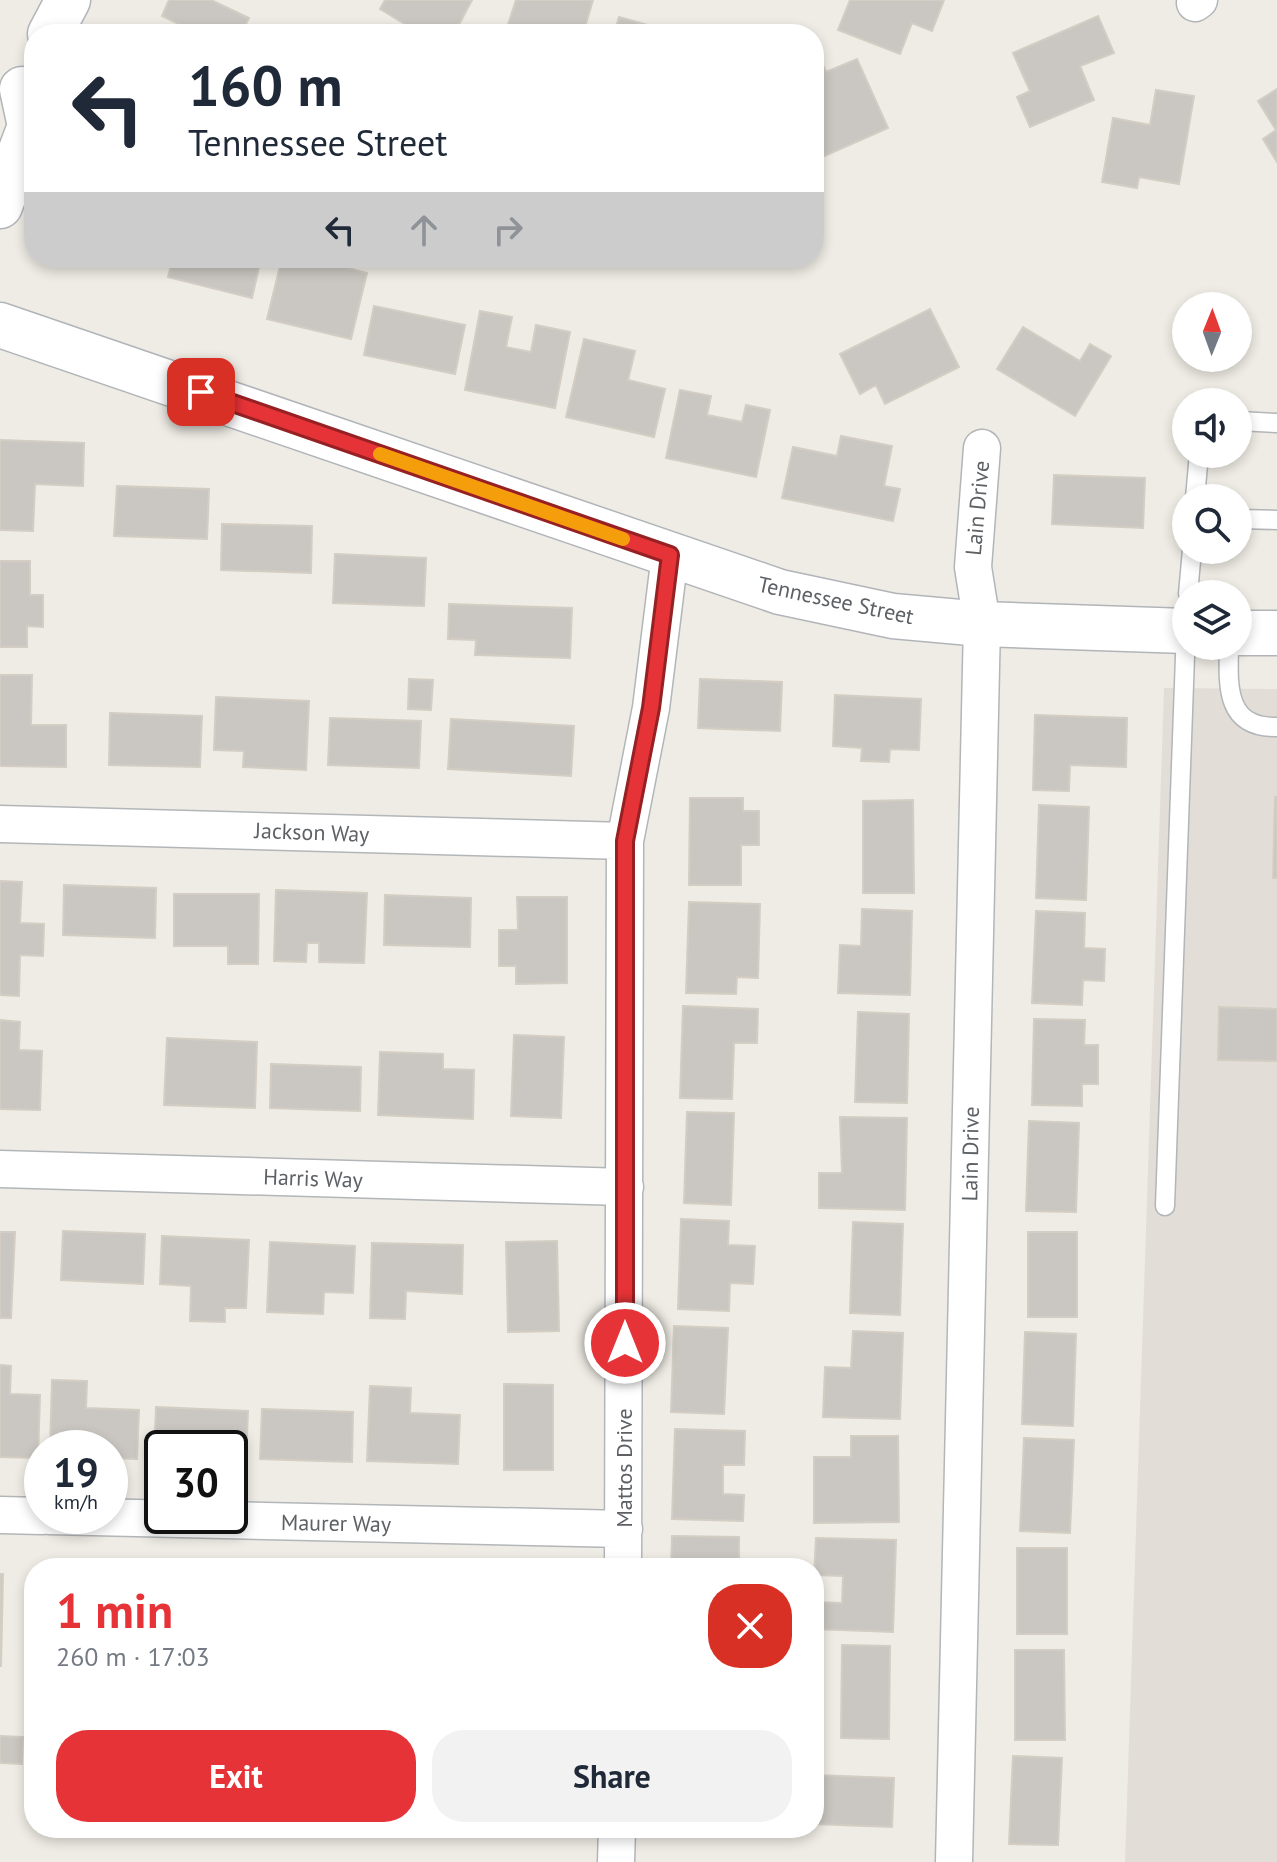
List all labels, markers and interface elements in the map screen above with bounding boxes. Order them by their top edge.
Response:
text: 160 m [188,49,343,121]
icon: left [56,56,160,160]
text: Tennessee Street [188,119,447,166]
icon: left [318,208,362,252]
icon: ahead [402,208,446,252]
icon: right [486,208,530,252]
north arrow [1172,292,1252,372]
map controls [1172,292,1252,660]
pin [167,358,235,426]
icon: arrive [179,370,223,414]
button: sound [1172,388,1252,468]
street label: Lain Drive [959,459,995,557]
button: search [1172,484,1252,564]
street label: Tennessee Street [756,570,917,630]
button: layers [1172,580,1252,660]
street label: Jackson Way [253,816,371,848]
street label: Lain Drive [955,1106,985,1202]
street label: Harris Way [263,1162,364,1194]
position arrow [583,1301,667,1385]
street label: Mattos Drive [610,1408,638,1528]
speed limit sign: 30 [144,1430,248,1534]
text: 19 [53,1446,99,1498]
text: km/h [54,1489,98,1515]
street label: Maurer Way [281,1508,392,1538]
text: 1 min [56,1579,173,1641]
button: close [708,1584,792,1668]
text: 260 m · 17:03 [56,1640,210,1673]
button: Exit [56,1730,416,1822]
button: Share [432,1730,792,1822]

